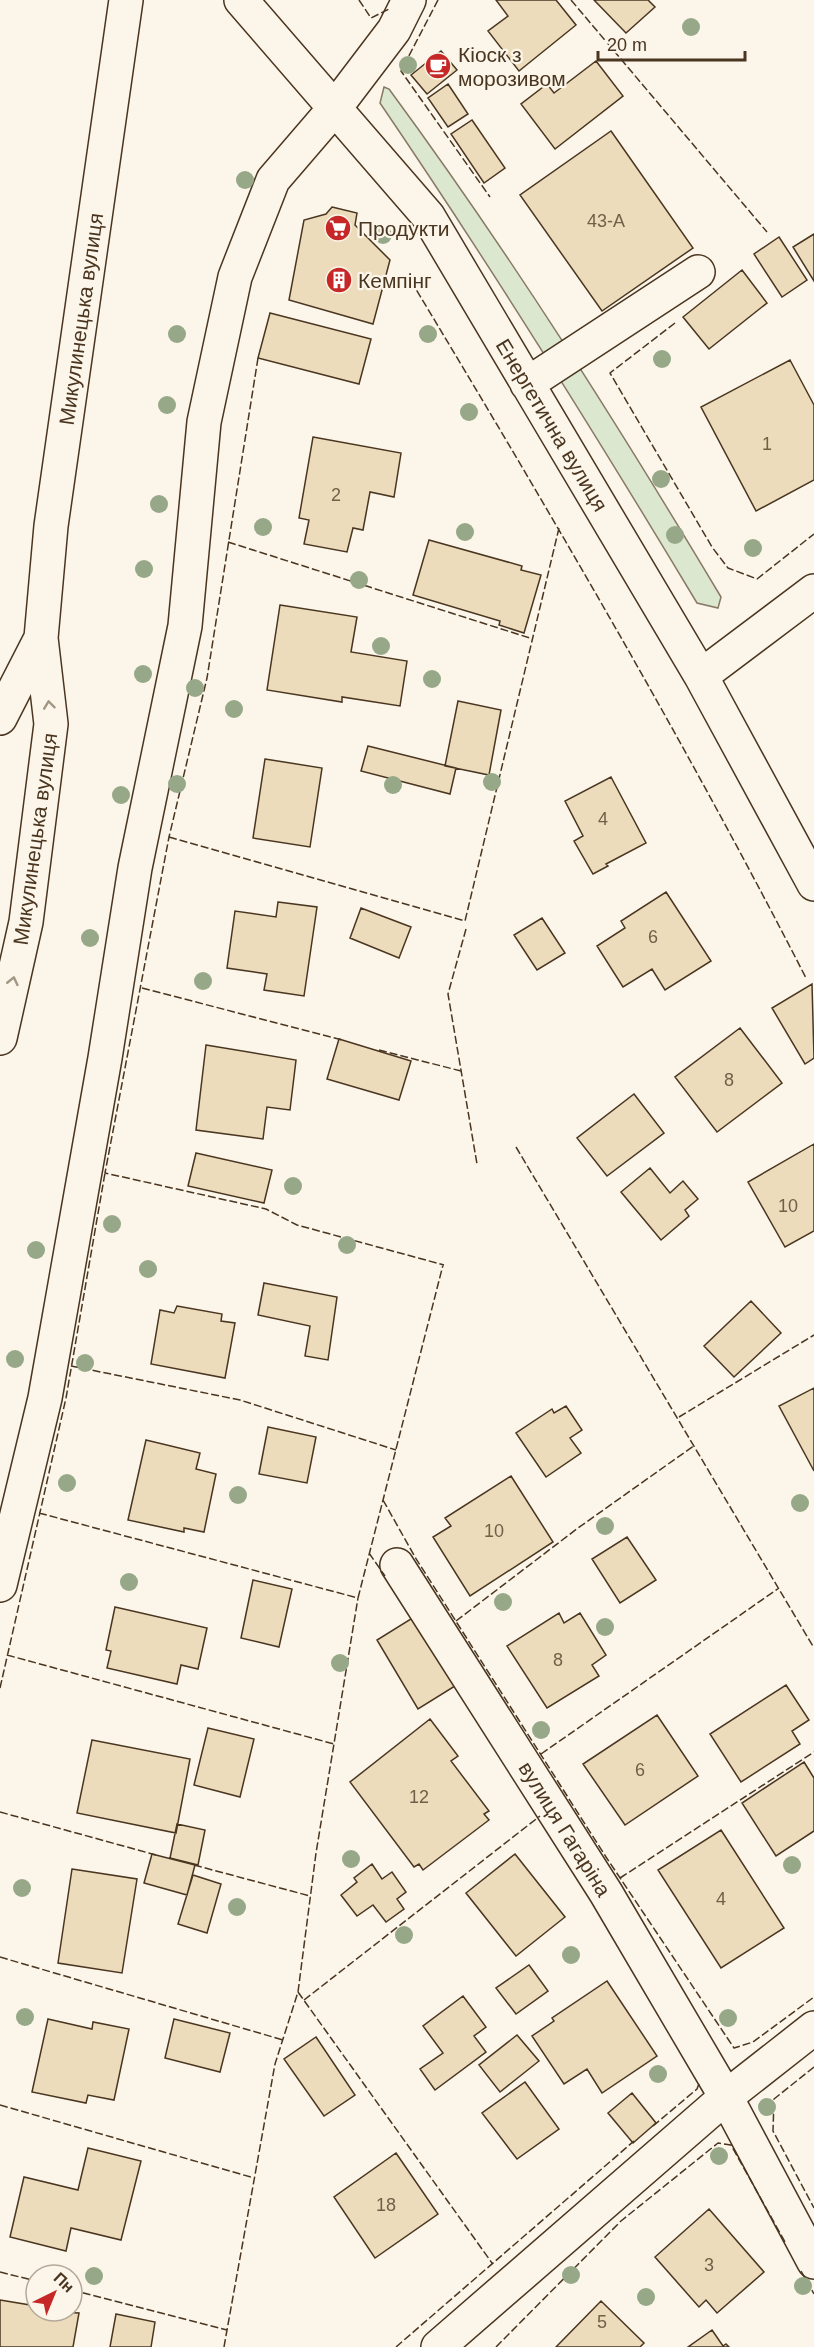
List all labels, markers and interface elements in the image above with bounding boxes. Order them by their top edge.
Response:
scale bar [598,24,745,62]
text: 20 m [607,35,647,55]
place label: Кіоск з морозивом [458,43,566,90]
cafe icon: Кіоск з морозивом [423,51,453,81]
street label: Микулинецька вулиця [55,211,107,427]
house number: 43-А [587,211,625,231]
supermarket icon: Продукти [323,213,353,243]
place label: Продукти [358,217,450,240]
building icon: Кемпінг [324,265,354,295]
place label: Кемпінг [358,269,432,292]
street label: Енергетична вулиця [491,335,613,515]
house number: 1 [762,434,772,454]
house number: 2 [331,485,341,505]
one-way arrow [43,700,56,709]
street label: Микулинецька вулиця [9,731,61,947]
house number: 4 [598,809,608,829]
house number: 6 [648,927,658,947]
one-way arrow [5,976,18,986]
house number: 8 [724,1070,734,1090]
house number: 10 [778,1196,798,1216]
house number: 10 [484,1521,504,1541]
house number: 8 [553,1650,563,1670]
street label: вулиця Гагаріна [514,1757,616,1901]
house number: 6 [635,1760,645,1780]
house number: 12 [409,1787,429,1807]
house number: 4 [716,1889,726,1909]
house number: 18 [376,2195,396,2215]
house number: 3 [704,2255,714,2275]
north arrow [24,2263,84,2323]
text: Пн [50,2269,77,2296]
house number: 5 [597,2312,607,2332]

